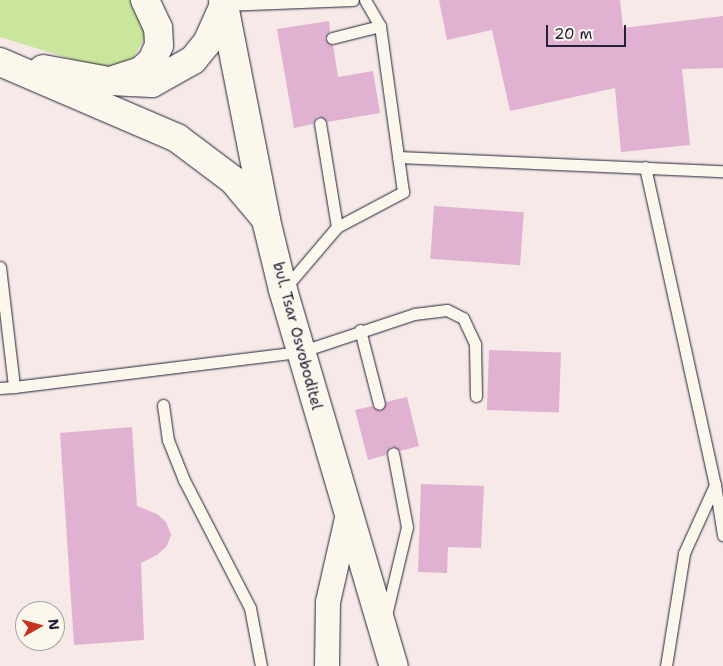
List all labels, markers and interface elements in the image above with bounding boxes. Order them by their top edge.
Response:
scale bar [548,15,628,47]
text: 20 m [554,24,593,44]
street label: bul. Tsar Osvoboditel [269,260,325,412]
north arrow [15,601,65,651]
text: N [44,618,64,631]

